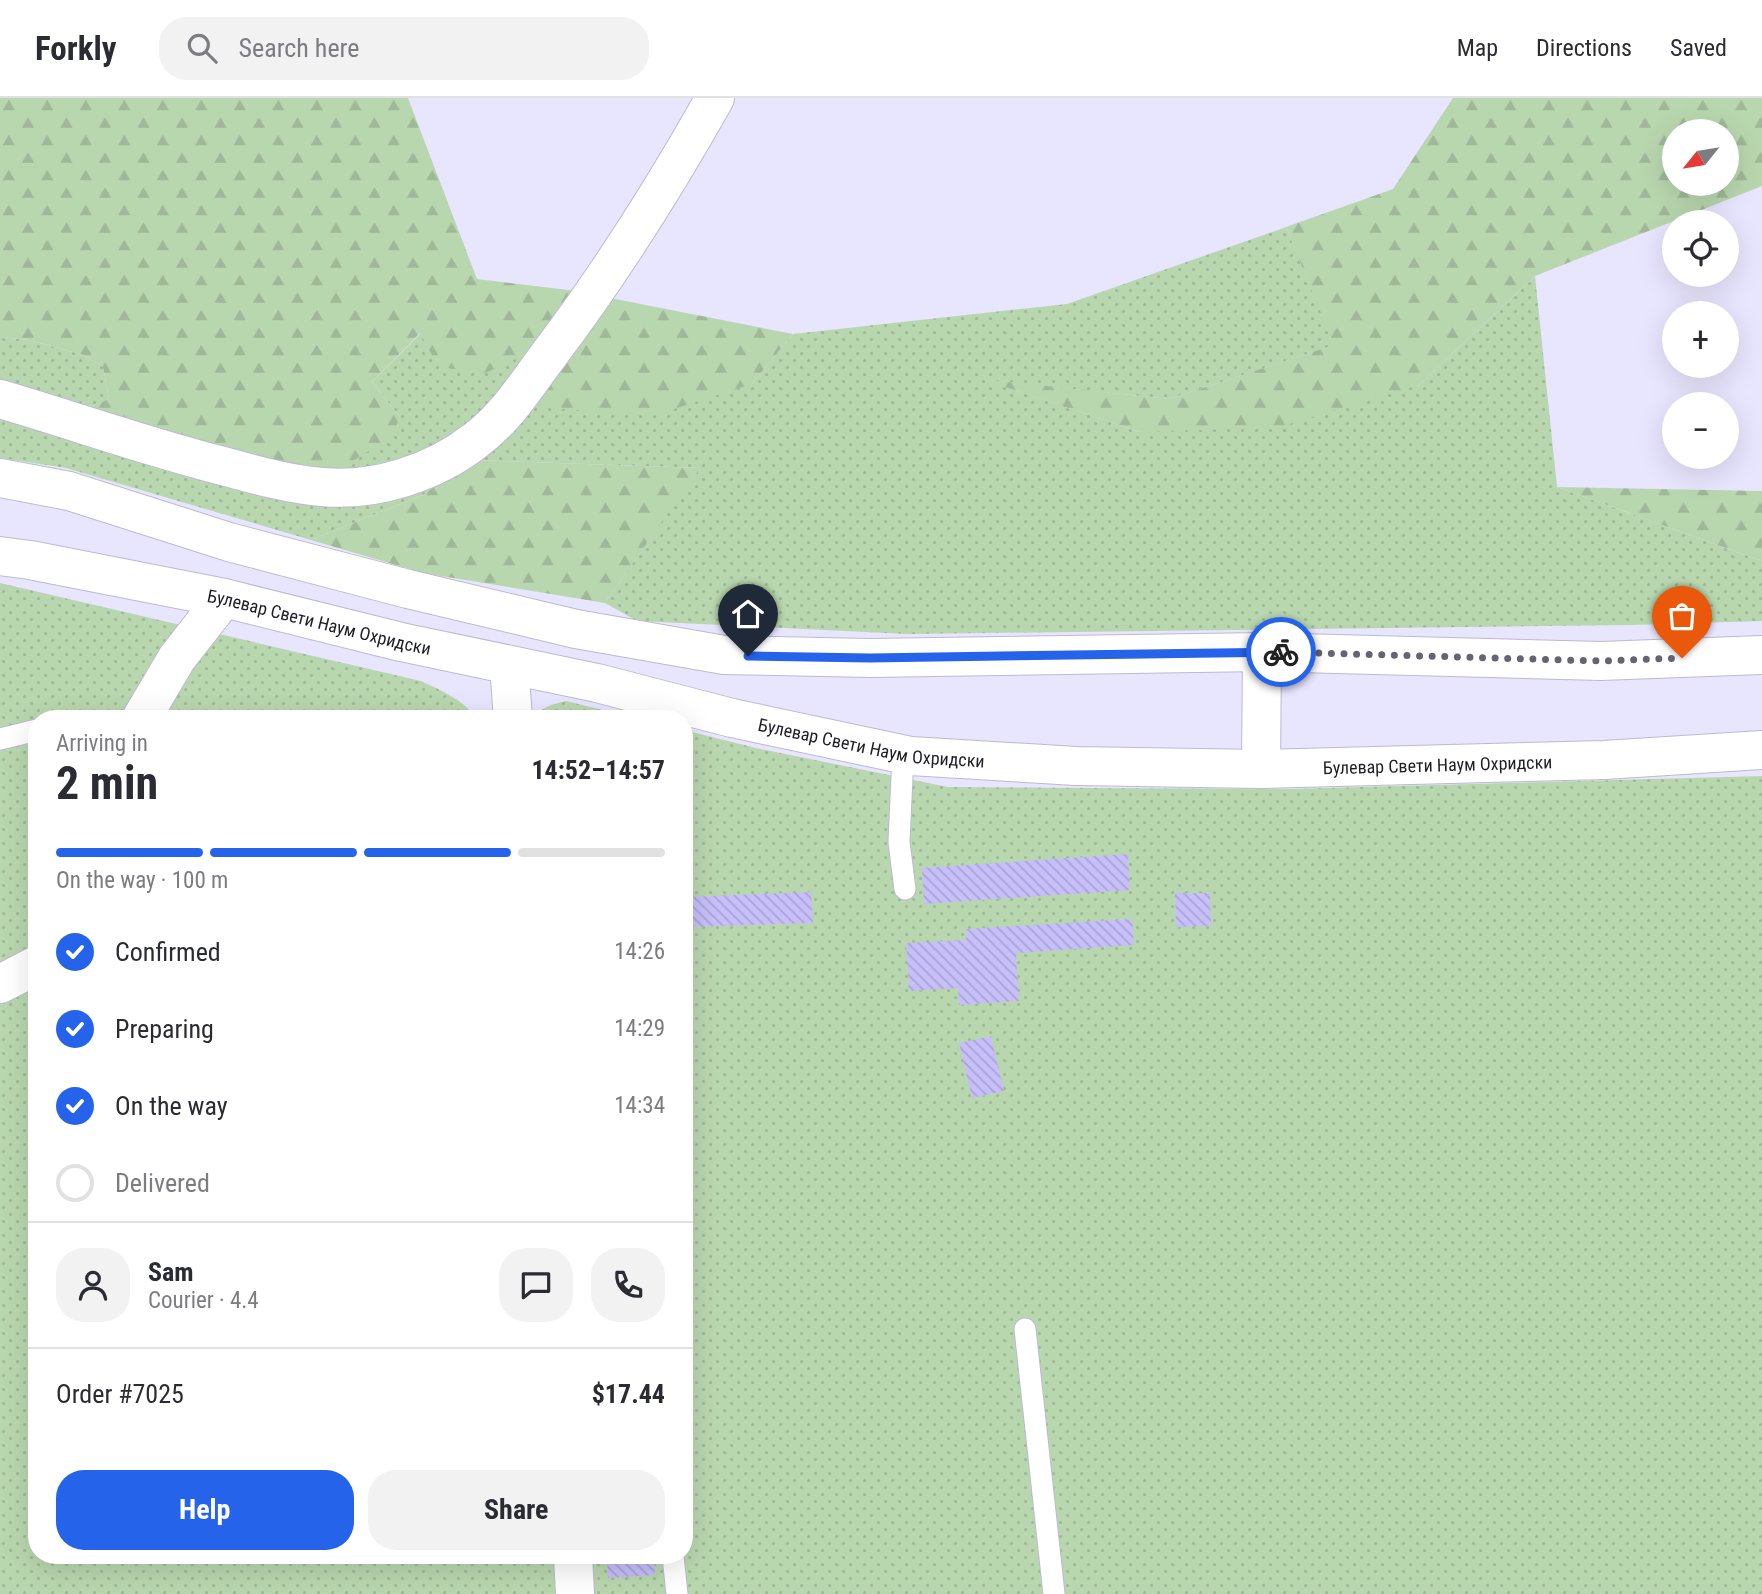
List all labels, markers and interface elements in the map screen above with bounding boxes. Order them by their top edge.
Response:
search box [159,17,649,80]
text: Forkly [35,29,117,68]
icon: search [183,29,221,67]
text: Search here [239,33,359,63]
text: Map [1457,34,1498,62]
text: Directions [1536,34,1632,62]
text: Saved [1670,34,1727,62]
north arrow [1662,119,1740,196]
map controls [1662,119,1739,469]
button: locate [1662,210,1739,287]
button: + [1662,301,1739,378]
button: − [1662,392,1739,469]
street label: Булевар Свети Наум Охридски [206,584,433,659]
pin [718,584,778,656]
pin [1652,586,1712,658]
icon: home [729,595,767,633]
icon: bag [1663,597,1701,635]
courier [1246,617,1316,687]
icon: bike [1262,633,1300,671]
street label: Булевар Свети Наум Охридски [756,713,985,771]
text: Arriving in [56,730,148,757]
street label: Булевар Свети Наум Охридски [1323,751,1553,778]
text: 14:52–14:57 [531,755,665,785]
text: 2 min [56,756,158,810]
text: On the way · 100 m [56,867,228,894]
icon: check [56,933,94,971]
text: Confirmed [115,937,221,967]
text: 14:26 [614,938,665,965]
icon: check [56,1010,94,1048]
text: Preparing [115,1014,214,1044]
text: 14:29 [614,1015,665,1042]
icon: check [56,1087,94,1125]
text: On the way [115,1091,228,1121]
text: 14:34 [614,1092,665,1119]
text: Delivered [115,1168,210,1198]
button: person [56,1248,130,1322]
button: chat [499,1248,573,1322]
button: phone [591,1248,665,1322]
text: Sam [148,1257,194,1287]
text: Courier · 4.4 [148,1287,259,1314]
text: Order #7025 [56,1379,184,1409]
text: $17.44 [592,1379,665,1409]
button: Help [56,1470,354,1550]
button: Share [368,1470,665,1550]

